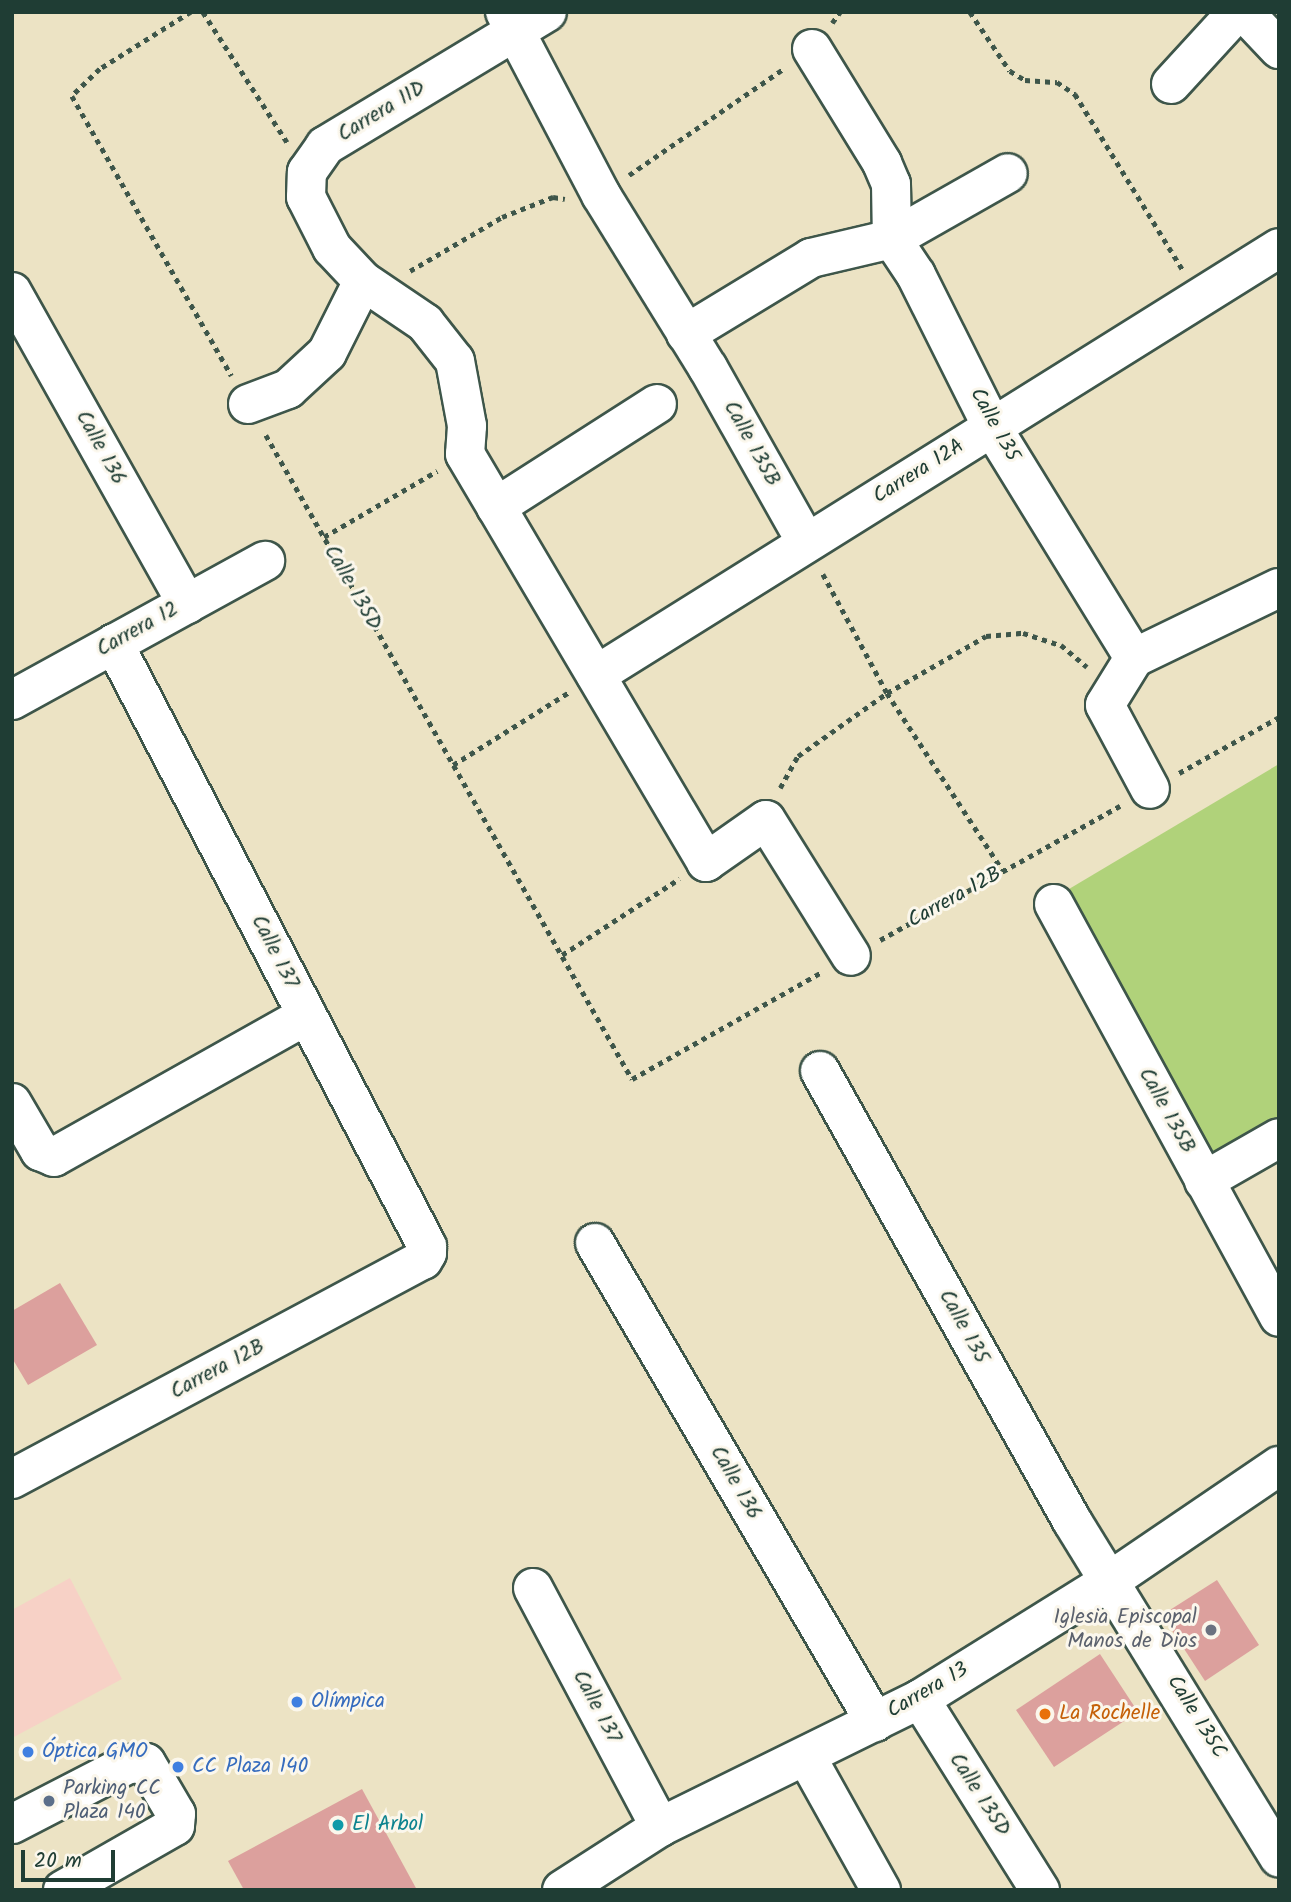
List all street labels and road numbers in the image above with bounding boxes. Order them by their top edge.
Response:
street label: Carrera 11D [334,76,430,148]
street label: Calle 135 [963,384,1025,466]
street label: Calle 135B [717,397,785,491]
street label: Calle 136 [69,407,131,489]
street label: Carrera 12A [869,434,969,510]
street label: Calle 135D [318,541,386,635]
street label: Carrera 12 [93,597,183,663]
street label: Carrera 12B [904,862,1006,934]
street label: Calle 137 [245,911,303,993]
street label: Calle 135B [1132,1064,1200,1158]
street label: Calle 135 [932,1286,994,1368]
street label: Carrera 12B [167,1335,269,1405]
street label: Calle 136 [704,1442,766,1524]
street label: Carrera 13 [883,1658,973,1724]
street label: Calle 137 [566,1666,626,1748]
street label: Calle 135C [1161,1671,1231,1763]
street label: Calle 135D [943,1749,1015,1841]

